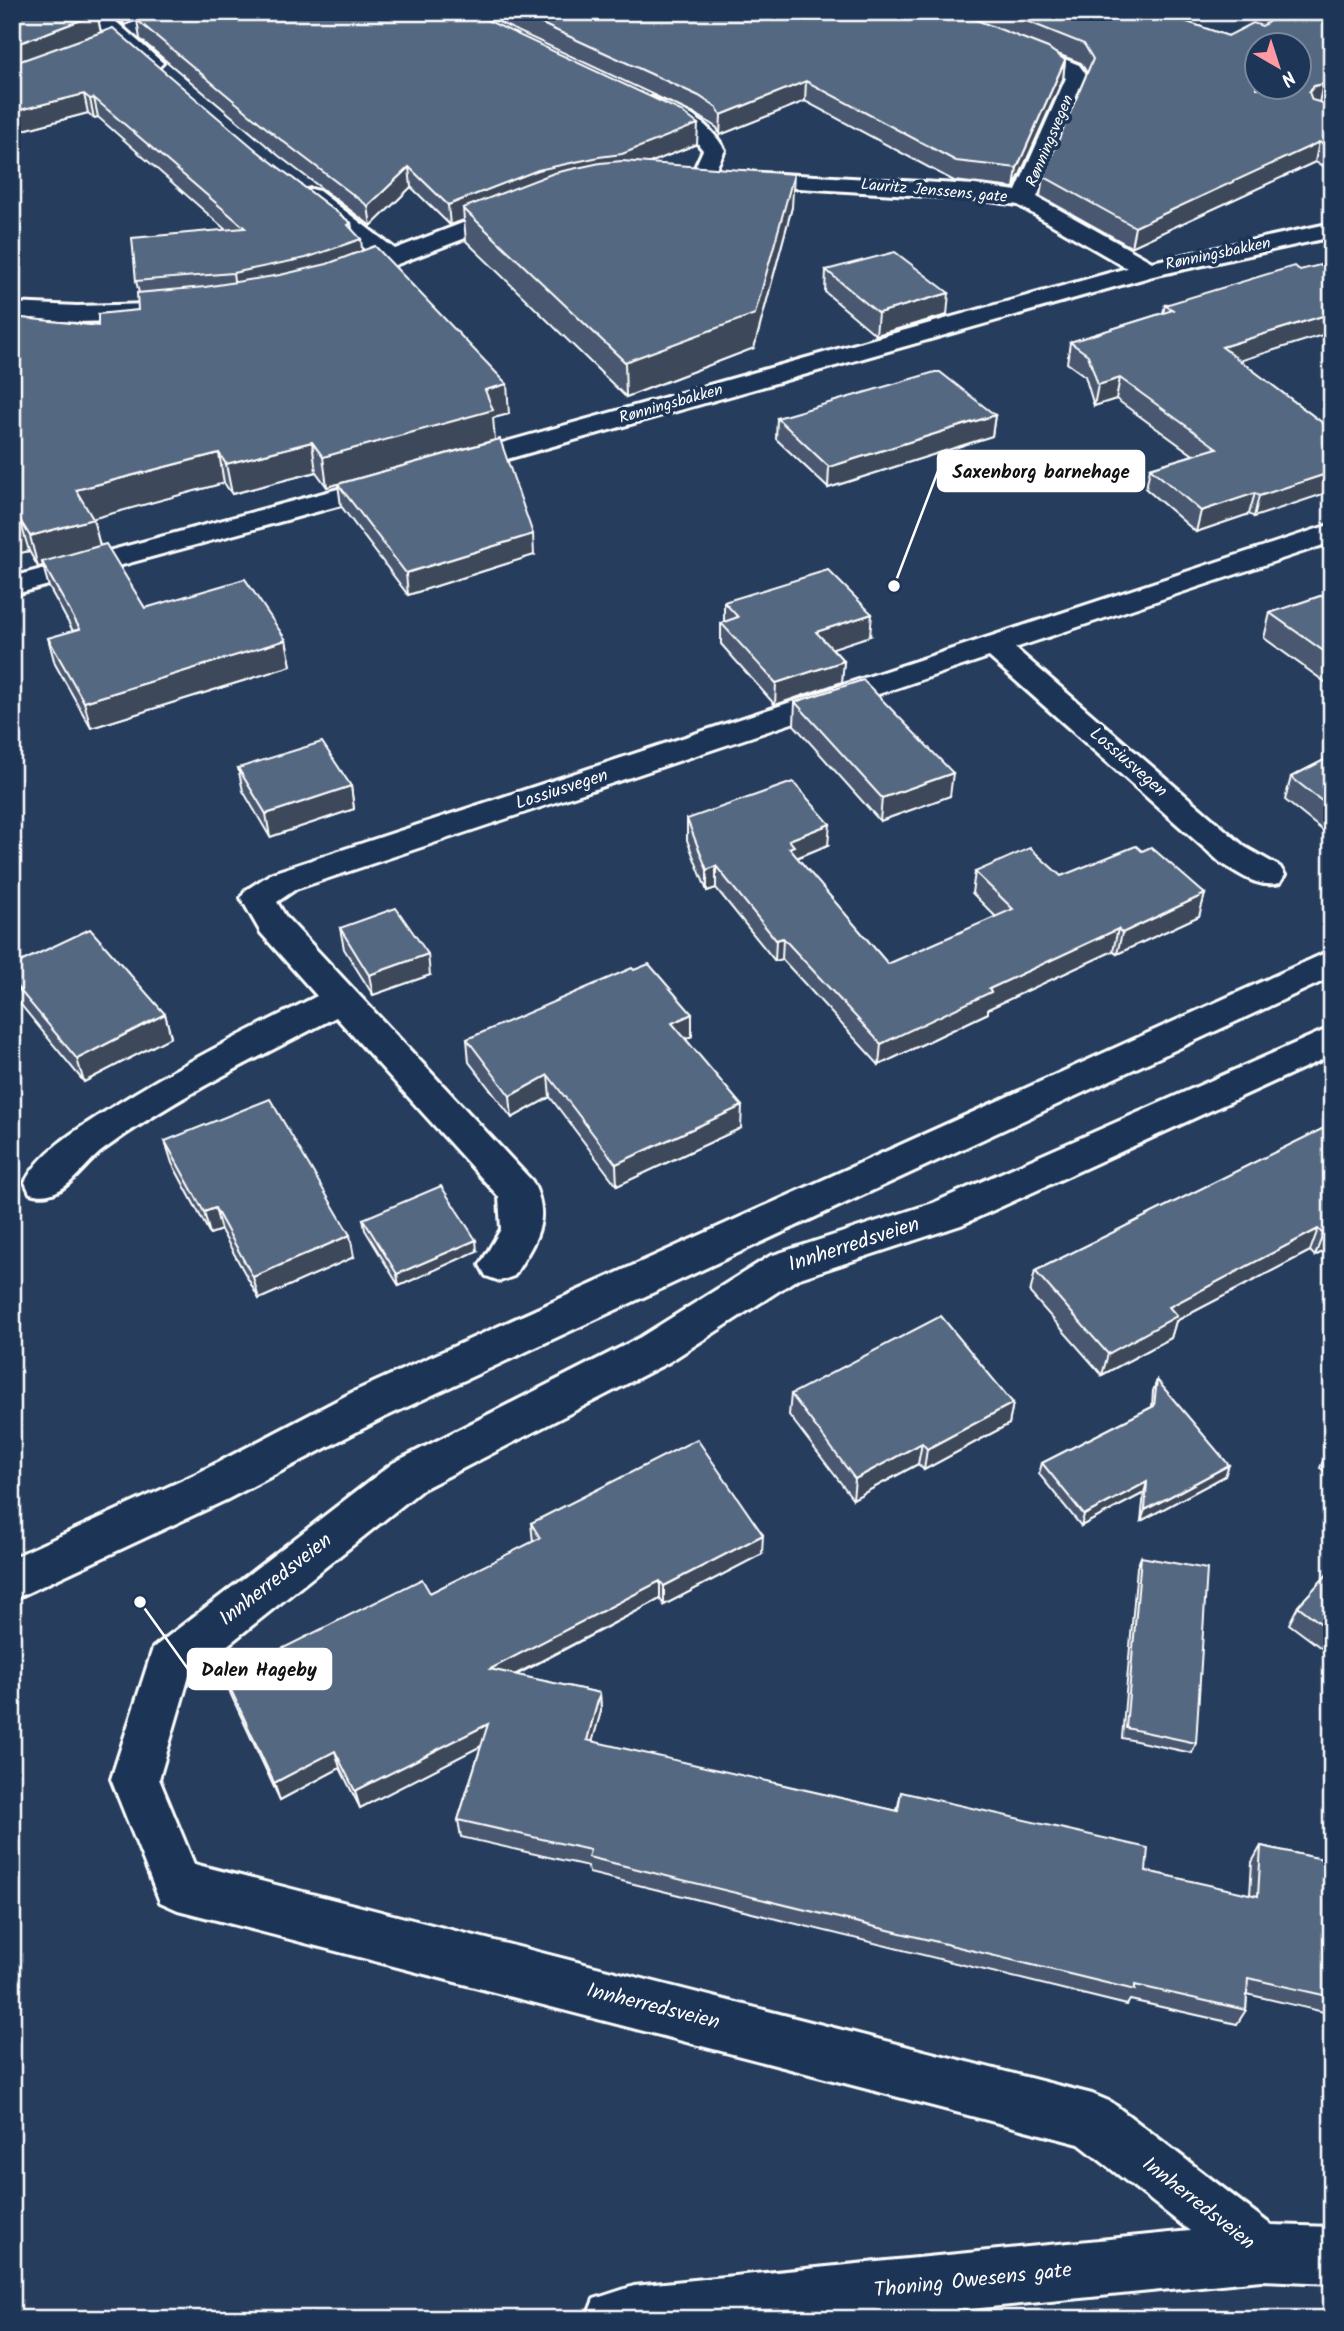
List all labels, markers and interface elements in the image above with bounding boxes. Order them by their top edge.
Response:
north arrow [1242,32,1312,102]
text: N [1273,62,1302,93]
street label: Rønningsvegen [1019,91,1081,191]
street label: Lauritz Jenssens gate [860,172,1008,210]
street label: Rønningsbakken [1163,231,1273,277]
street label: Rønningsbakken [616,377,726,431]
callout: Saxenborg barnehage [938,451,1144,491]
text: Saxenborg barnehage [952,458,1130,488]
street label: Lossiusvegen [1082,721,1174,805]
street label: Lossiusvegen [512,761,612,819]
street label: Innherredsveien [784,1208,924,1282]
street label: Innherredsveien [212,1525,340,1635]
callout: Dalen Hageby [188,1649,331,1689]
text: Dalen Hageby [201,1656,317,1686]
street label: Innherredsveien [583,1974,723,2040]
street label: Innherredsveien [1134,2149,1262,2259]
street label: Thoning Owesens gate [873,2254,1074,2308]

